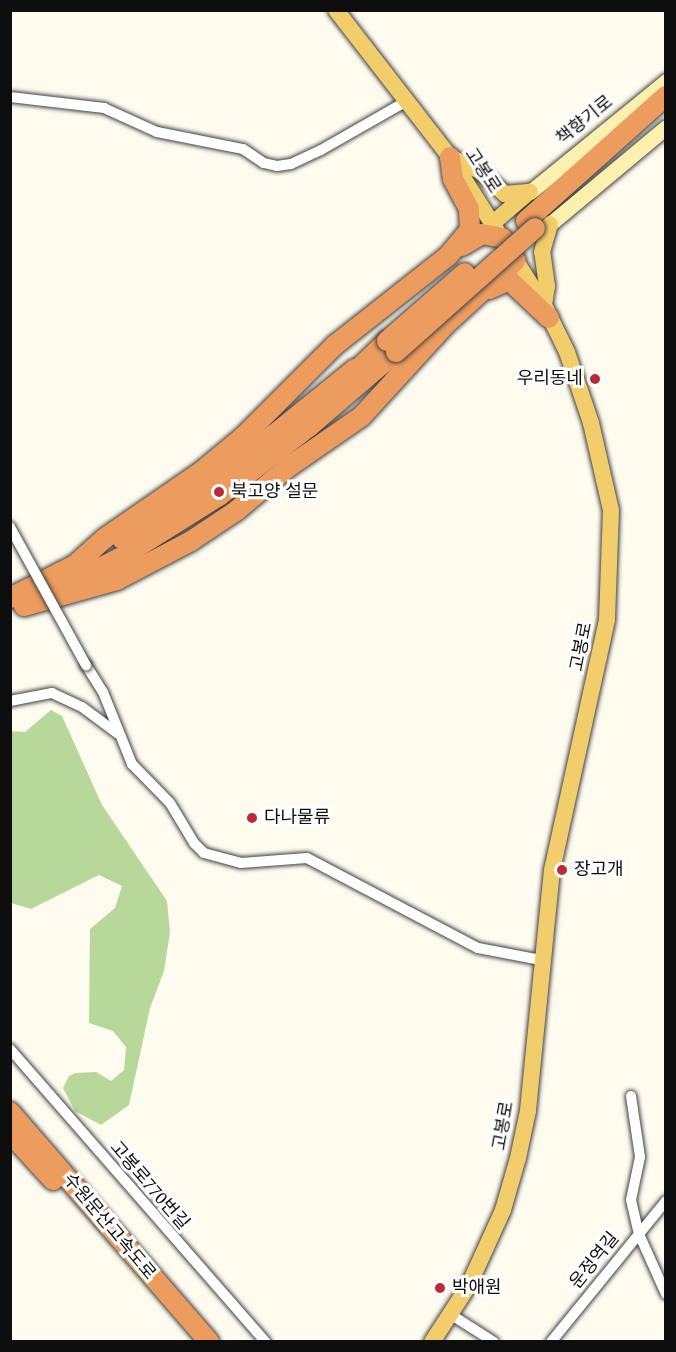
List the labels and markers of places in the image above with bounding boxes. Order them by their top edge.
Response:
place label: 우리동네 [517,368,583,390]
marker: 우리동네 [588,372,602,386]
place label: 북고양 설문 [231,481,318,503]
marker: 북고양 설문 [212,485,226,499]
place label: 다나물류 [264,807,330,829]
marker: 다나물류 [245,811,259,825]
place label: 장고개 [574,859,624,881]
marker: 장고개 [555,863,569,877]
place label: 박애원 [452,1277,502,1299]
marker: 박애원 [433,1281,447,1295]

